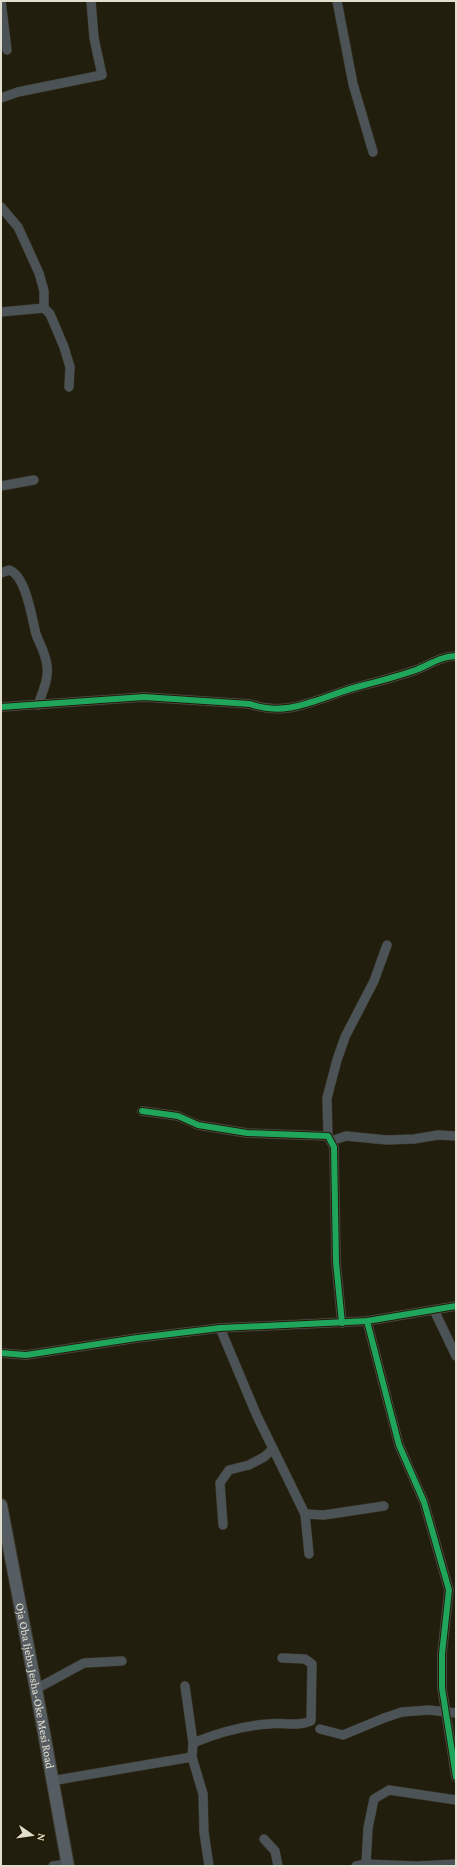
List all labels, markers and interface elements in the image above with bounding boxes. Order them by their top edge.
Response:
street label: Oja Oba Ijebu Jesha-Oke Mesi Road [13,1602,57,1771]
north arrow [12,1815,52,1855]
text: N [35,1832,48,1843]

